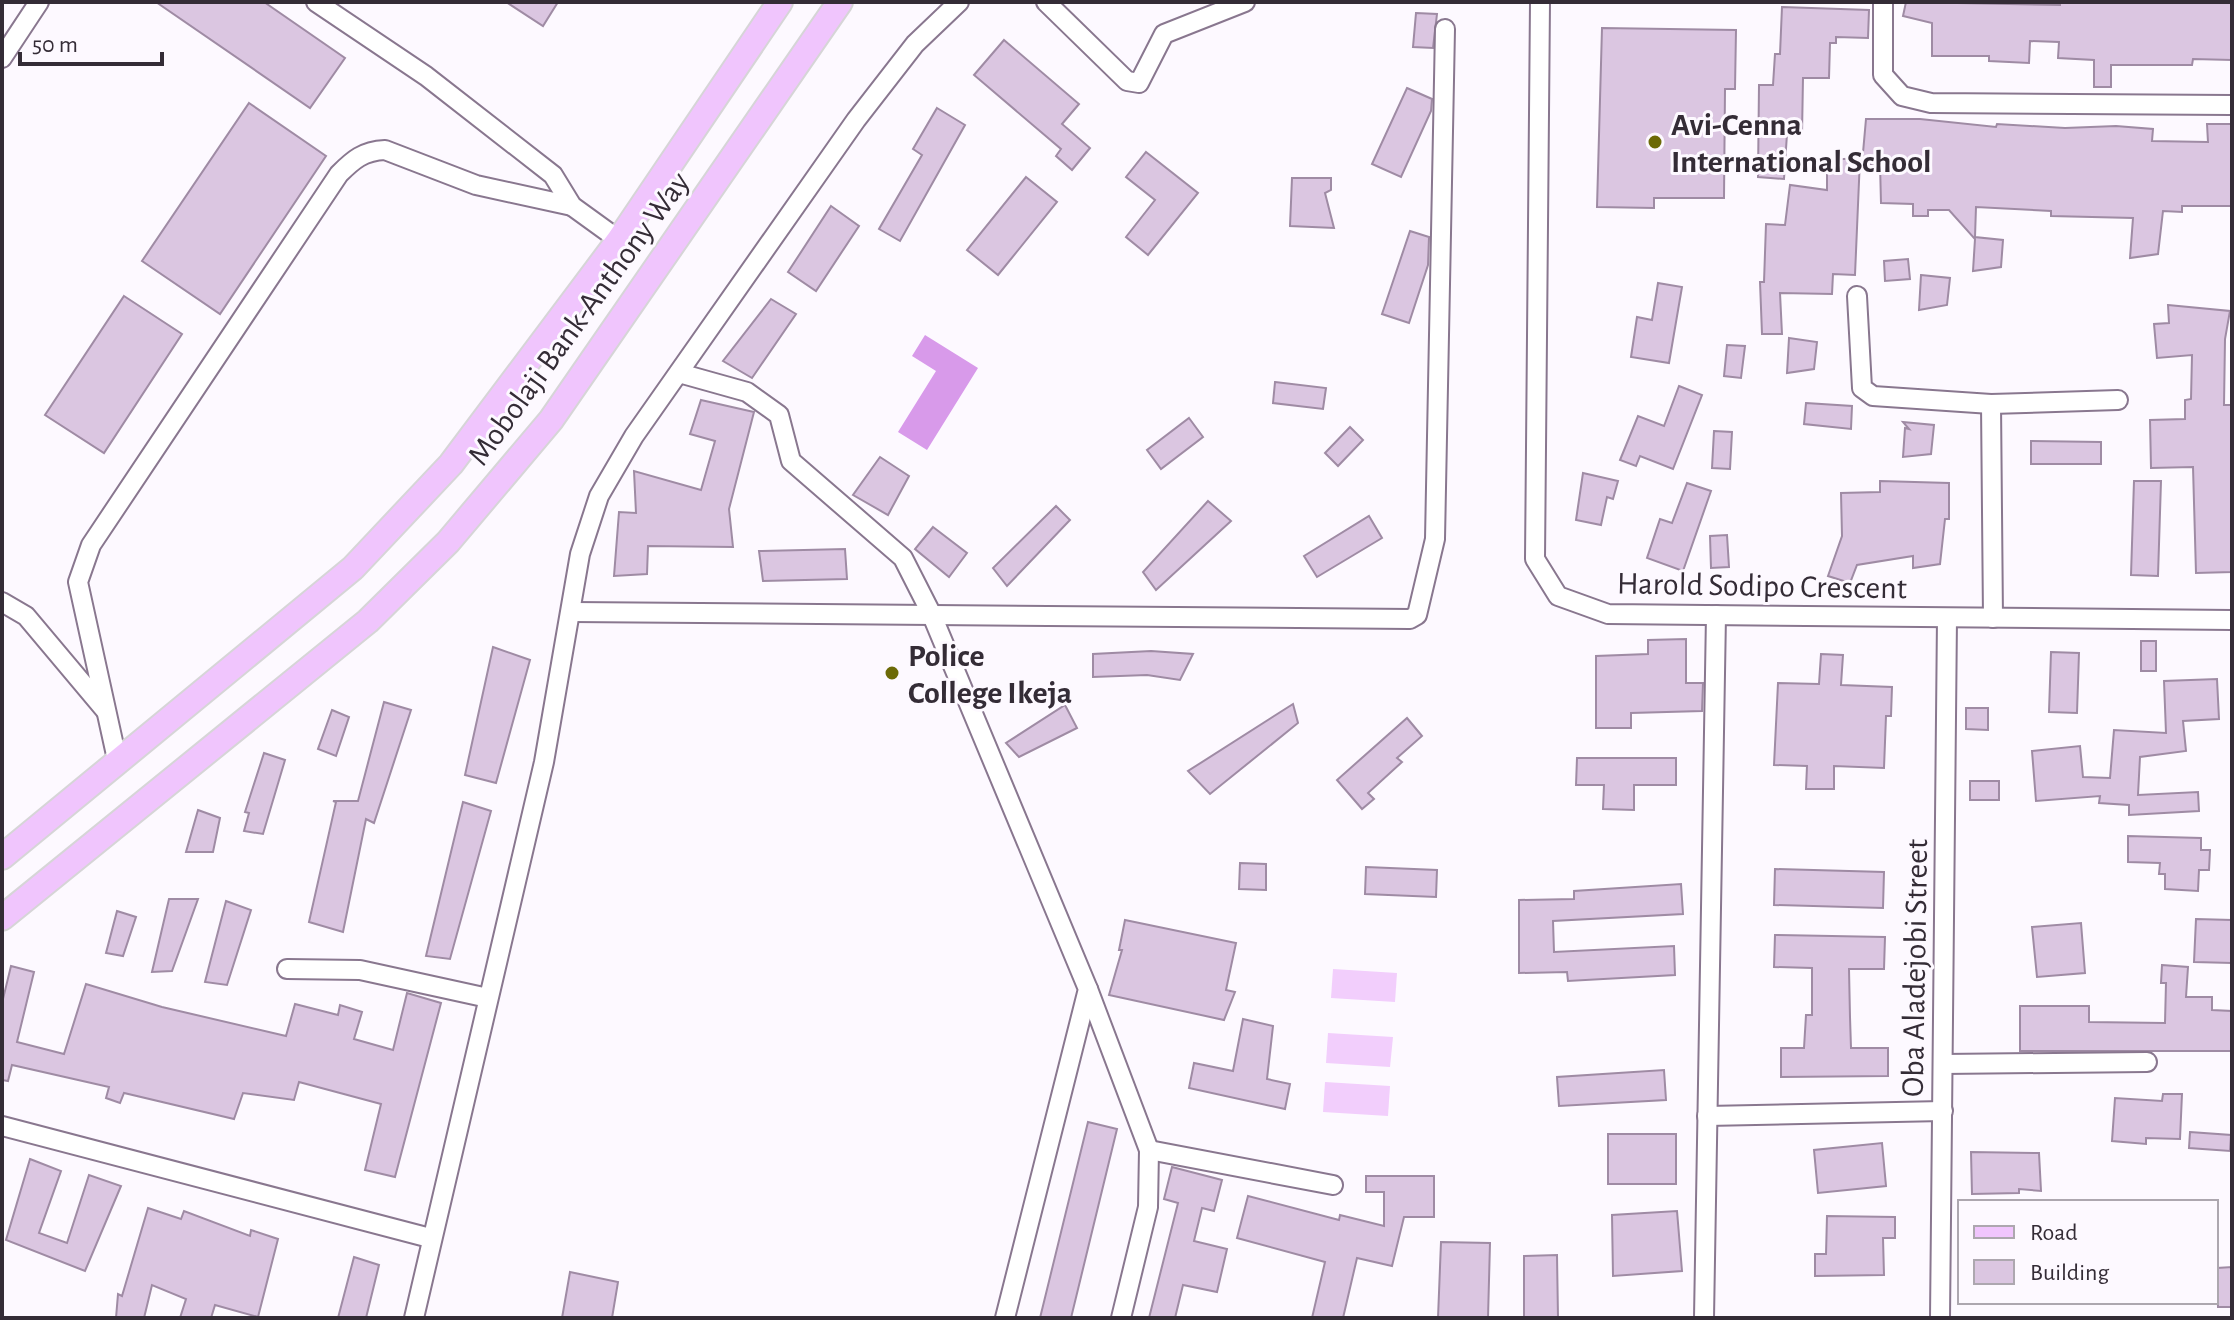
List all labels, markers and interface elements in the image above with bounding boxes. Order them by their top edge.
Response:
scale bar [20,16,162,66]
text: 50 m [32,33,78,57]
place label: Avi-Cenna International School [1671,109,1931,178]
marker: Avi-Cenna International School [1646,133,1664,151]
street label: Mobolaji Bank-Anthony Way [462,166,696,471]
street label: Harold Sodipo Crescent [1617,567,1907,605]
place label: Police College Ikeja [908,640,1072,709]
marker: Police College Ikeja [883,664,901,682]
street label: Oba Aladejobi Street [1897,839,1933,1097]
legend [1958,1200,2218,1304]
text: Road [2030,1221,2078,1245]
text: Building [2030,1261,2109,1285]

